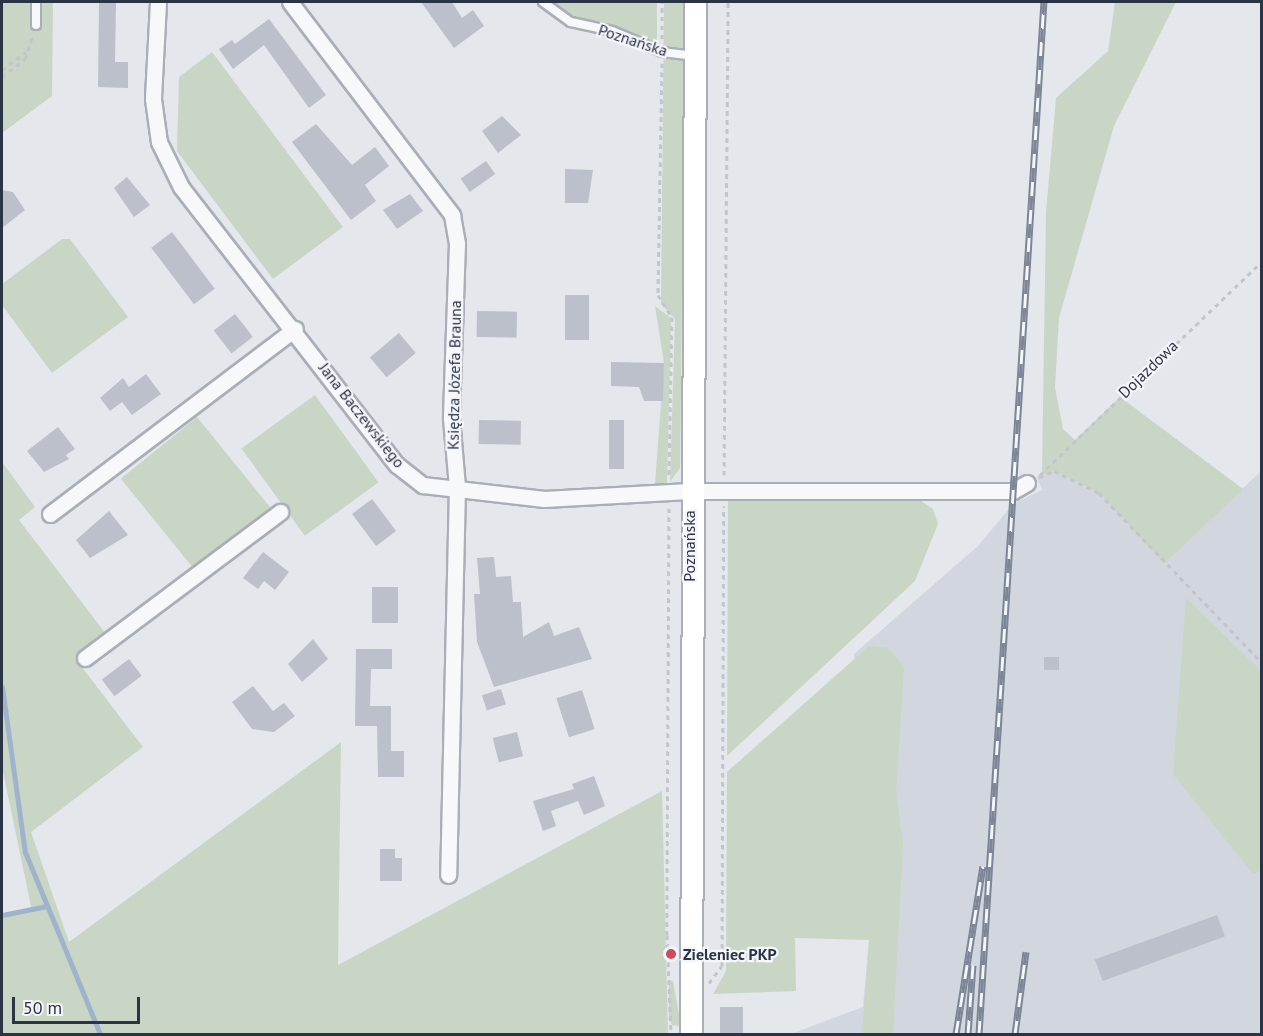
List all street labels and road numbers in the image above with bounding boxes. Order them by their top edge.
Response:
street label: Poznańska [596,20,670,60]
street label: Księdza Józefa Brauna [443,300,465,450]
street label: Dojazdowa [1114,336,1182,402]
street label: Jana Baczewskiego [315,359,409,471]
street label: Poznańska [679,510,699,582]

